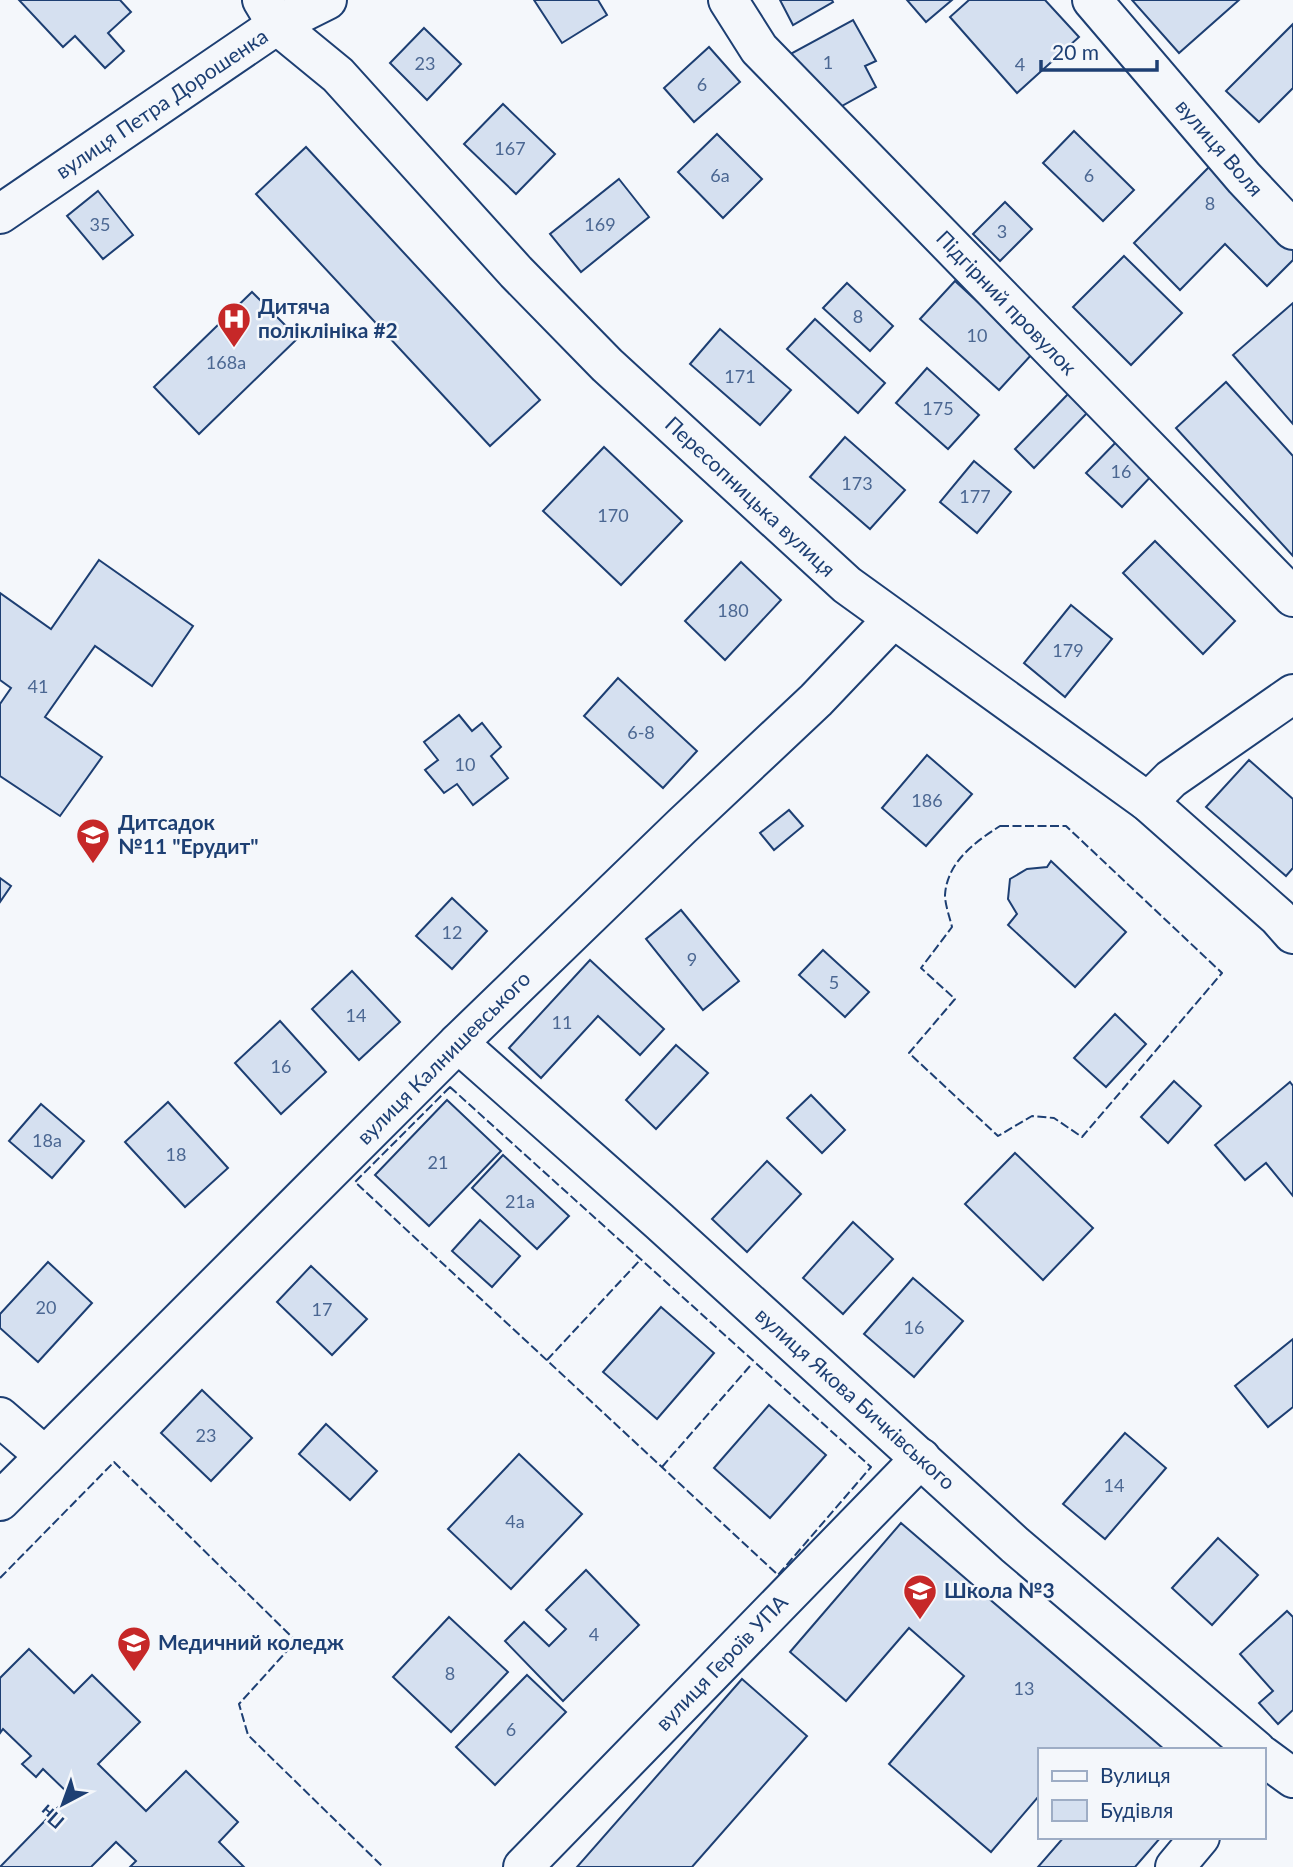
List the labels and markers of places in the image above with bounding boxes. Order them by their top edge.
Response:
place label: Дитяча поліклініка #2 [258,293,398,342]
hospital icon: Дитяча поліклініка #2 [215,300,253,349]
place label: Дитсадок №11 "Ерудит" [118,809,259,858]
school or university icon: Дитсадок №11 "Ерудит" [74,816,112,865]
school or university icon: Школа №3 [901,1572,939,1621]
place label: Школа №3 [944,1577,1055,1602]
school or university icon: Медичний коледж [115,1624,153,1673]
place label: Медичний коледж [158,1629,344,1654]

